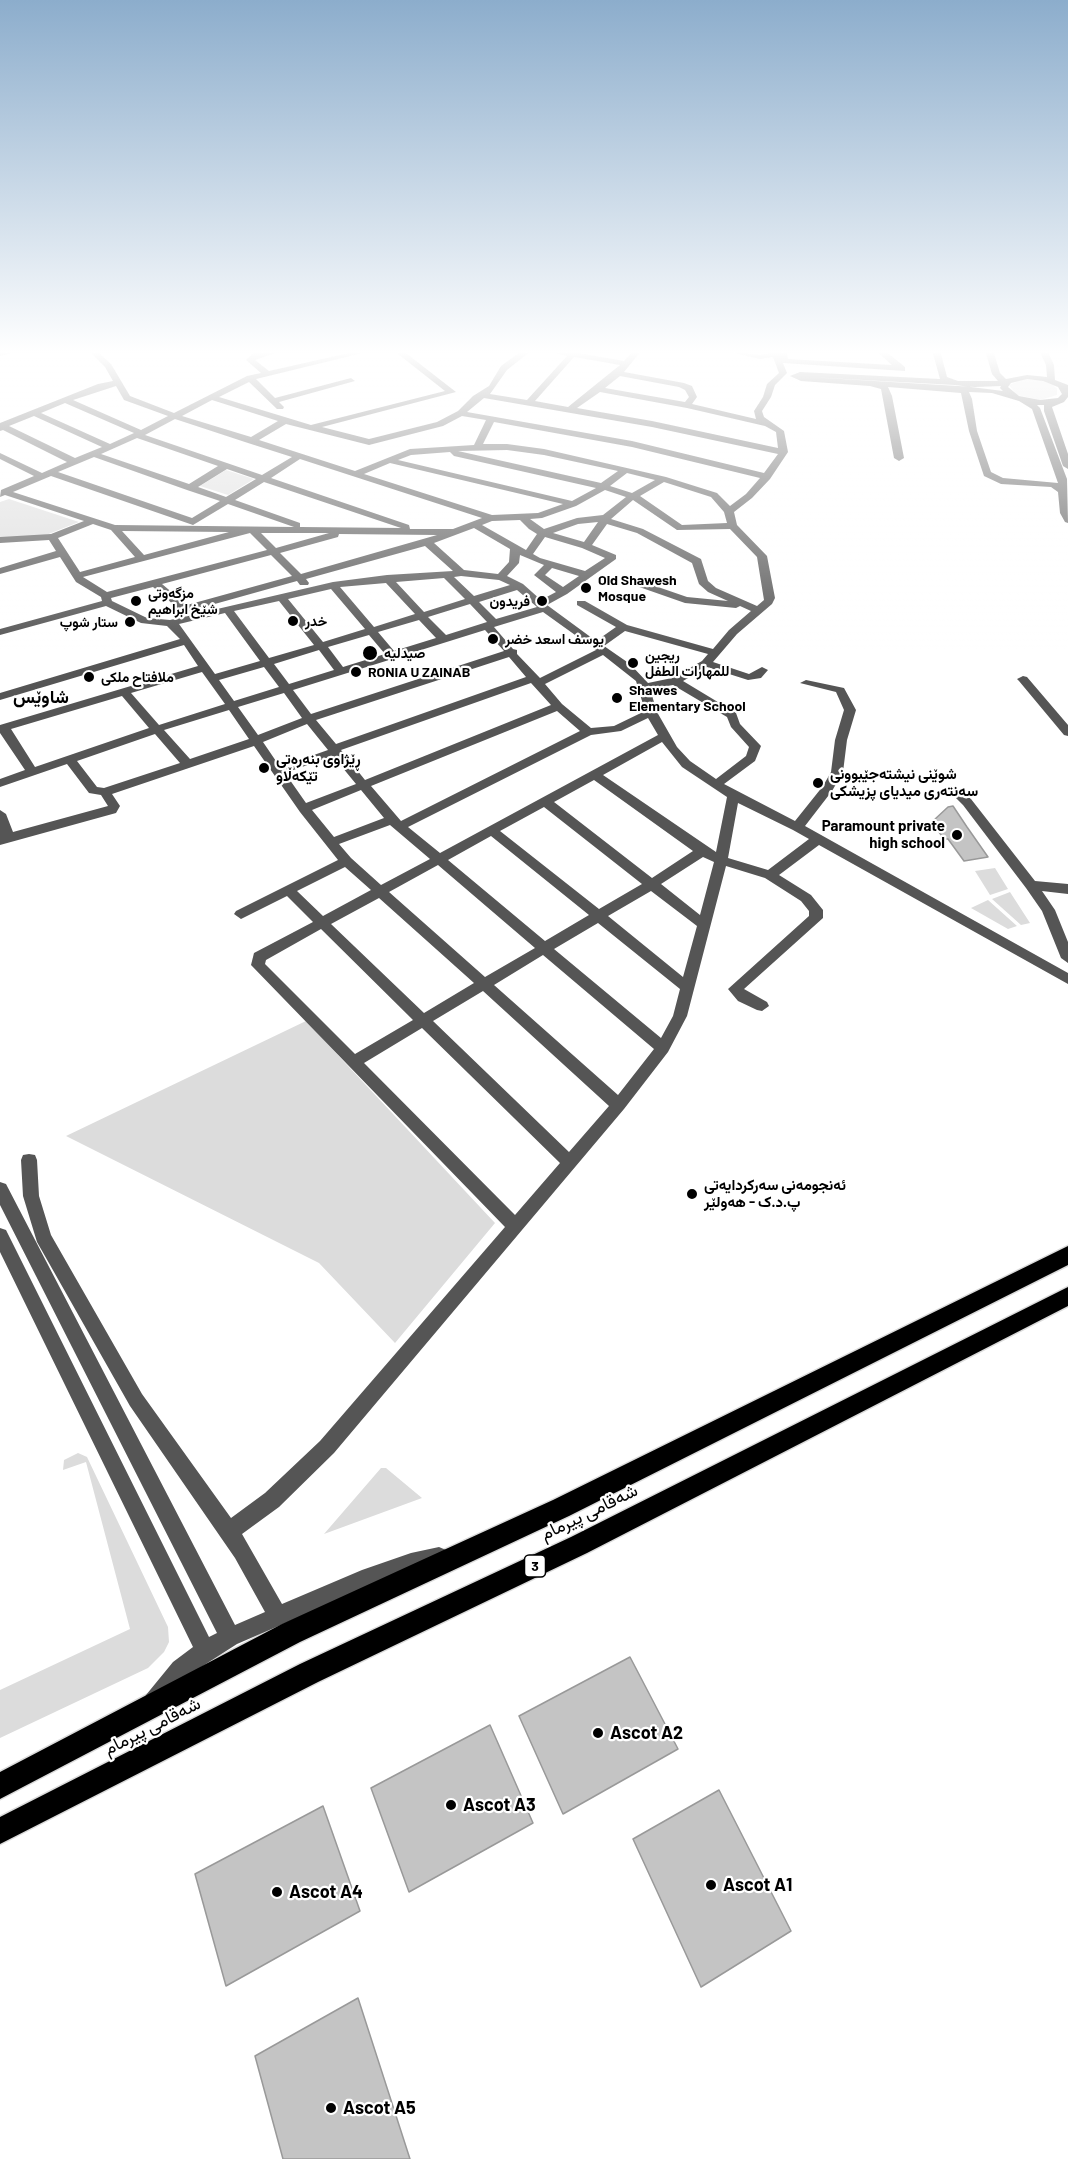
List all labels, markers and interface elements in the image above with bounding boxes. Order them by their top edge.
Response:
place label: Old Shawesh Mosque [598,572,677,604]
marker: Old Shawesh Mosque [579,581,593,595]
place label: مزگەوتی شێخ ابراهیم [148,585,218,618]
place label: فريدون [490,593,530,609]
marker: مزگەوتی شێخ ابراهیم [129,594,143,608]
marker: فريدون [535,594,549,608]
place label: خدر [305,613,327,629]
place label: ستار شوپ [60,614,118,630]
marker: خدر [286,614,300,628]
marker: ستار شوپ [123,615,137,629]
place label: يوسف اسعد خضر [505,631,604,647]
marker: يوسف اسعد خضر [486,632,500,646]
marker: صیدلیە [361,644,379,662]
place label: صیدلیە [384,645,425,661]
place label: ريجين للمهارات الطفل [645,647,729,680]
marker: ريجين للمهارات الطفل [626,656,640,670]
place label: RONIA U ZAINAB [368,664,470,680]
marker: RONIA U ZAINAB [349,665,363,679]
place label: ملافتاح ملکی [101,669,174,685]
marker: ملافتاح ملکی [82,670,96,684]
place label: Shawes Elementary School [629,682,746,714]
district label: شاوێس [13,686,69,708]
marker: Shawes Elementary School [610,691,624,705]
place label: ڕێژاوی بنەرەتی تێکەڵاو [276,750,361,785]
marker: ڕێژاوی بنەرەتی تێکەڵاو [257,761,271,775]
place label: شوێنی نیشتەجێبوونی سەنتەری میدیای پزیشکی [830,765,978,800]
marker: شوێنی نیشتەجێبوونی سەنتەری میدیای پزیشکی [811,776,825,790]
place label: Paramount private high school [822,817,945,852]
marker: Paramount private high school [950,828,964,842]
place label: ئەنجومەنی سەرکردایەتی پ.د.ک - هەولێر [704,1176,846,1211]
marker: ئەنجومەنی سەرکردایەتی پ.د.ک - هەولێر [685,1187,699,1201]
street label: شەقامی پیرمام [537,1479,641,1545]
road number: 3 [524,1555,546,1577]
street label: شەقامی پیرمام [100,1692,204,1760]
place label: Ascot A2 [610,1722,683,1744]
marker: Ascot A2 [591,1726,605,1740]
place label: Ascot A3 [463,1794,536,1816]
marker: Ascot A3 [444,1798,458,1812]
place label: Ascot A1 [723,1874,792,1896]
marker: Ascot A1 [704,1878,718,1892]
place label: Ascot A4 [289,1881,363,1903]
marker: Ascot A4 [270,1885,284,1899]
place label: Ascot A5 [343,2097,416,2119]
marker: Ascot A5 [324,2101,338,2115]

